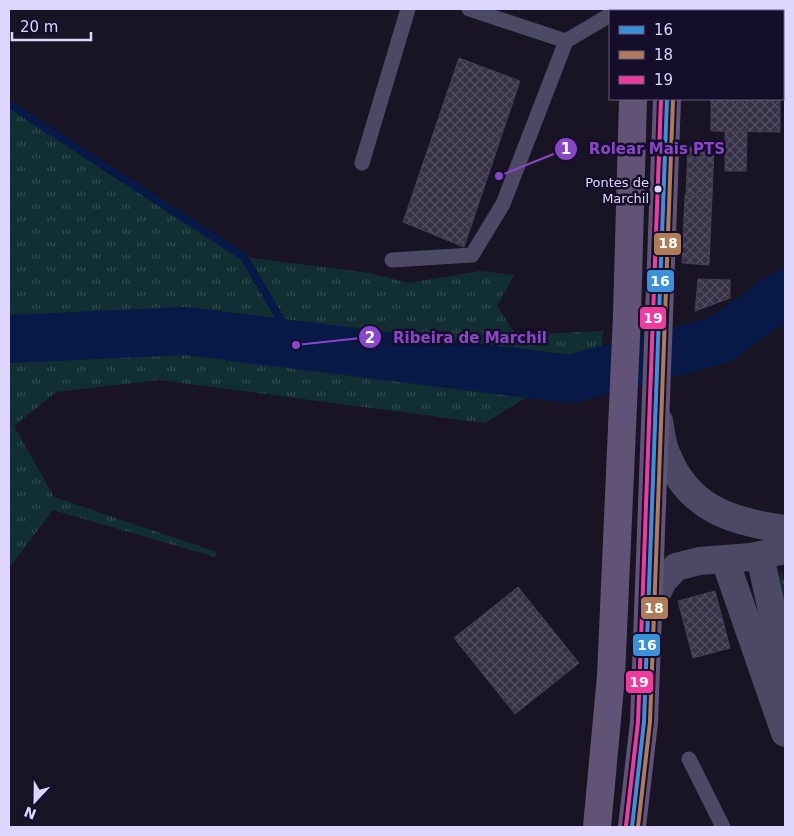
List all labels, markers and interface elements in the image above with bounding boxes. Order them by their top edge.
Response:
scale bar [12,10,91,42]
legend [609,10,784,100]
text: 20 m [20,18,58,36]
text: 16 [654,21,673,39]
text: 18 [654,46,673,64]
text: 19 [654,71,673,89]
callout: Rolear Mais PTS [554,134,735,164]
text: 1 [561,140,571,158]
text: Rolear Mais PTS [589,140,725,158]
place label: Pontes de Marchil [585,175,649,206]
marker: Pontes de Marchil [653,184,663,194]
line badge: 18 [653,232,682,256]
text: 18 [658,235,678,251]
line badge: 16 [646,269,675,293]
text: 16 [650,273,670,289]
line badge: 19 [639,306,667,330]
text: 19 [643,310,663,326]
callout: Ribeira de Marchil [358,322,557,352]
text: 2 [365,329,375,347]
text: Ribeira de Marchil [393,329,547,347]
line badge: 18 [640,596,669,620]
text: 18 [644,600,664,616]
line badge: 16 [632,633,661,657]
text: 16 [637,637,657,653]
line badge: 19 [625,670,654,694]
text: 19 [629,674,649,690]
north arrow [10,776,60,826]
text: N [22,803,39,823]

